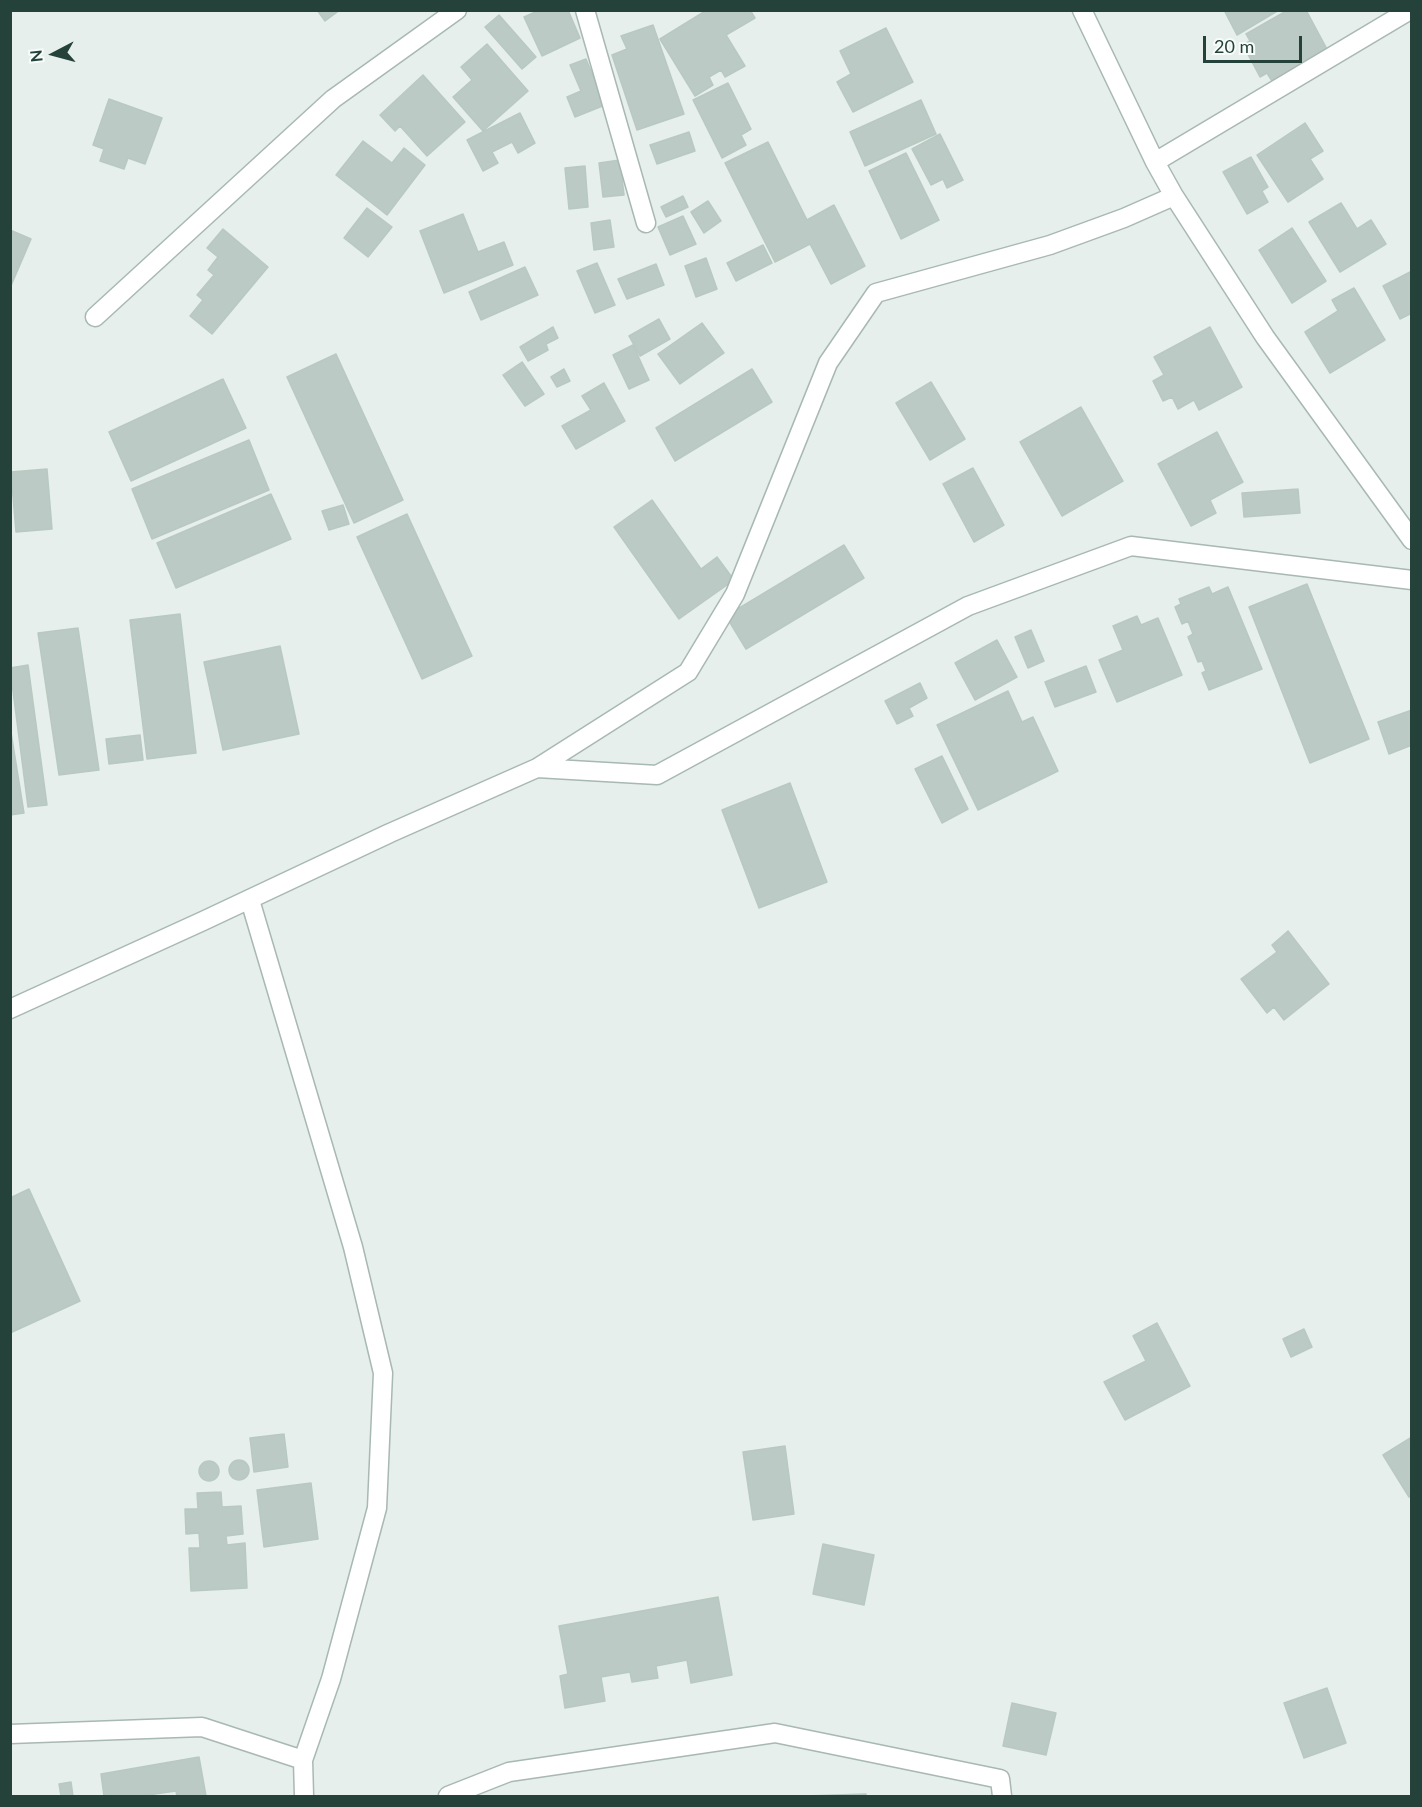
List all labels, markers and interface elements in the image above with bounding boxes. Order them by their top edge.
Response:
north arrow [24,24,84,84]
scale bar [1206,24,1305,62]
text: 20 m [1214,35,1254,57]
text: N [26,49,46,63]

